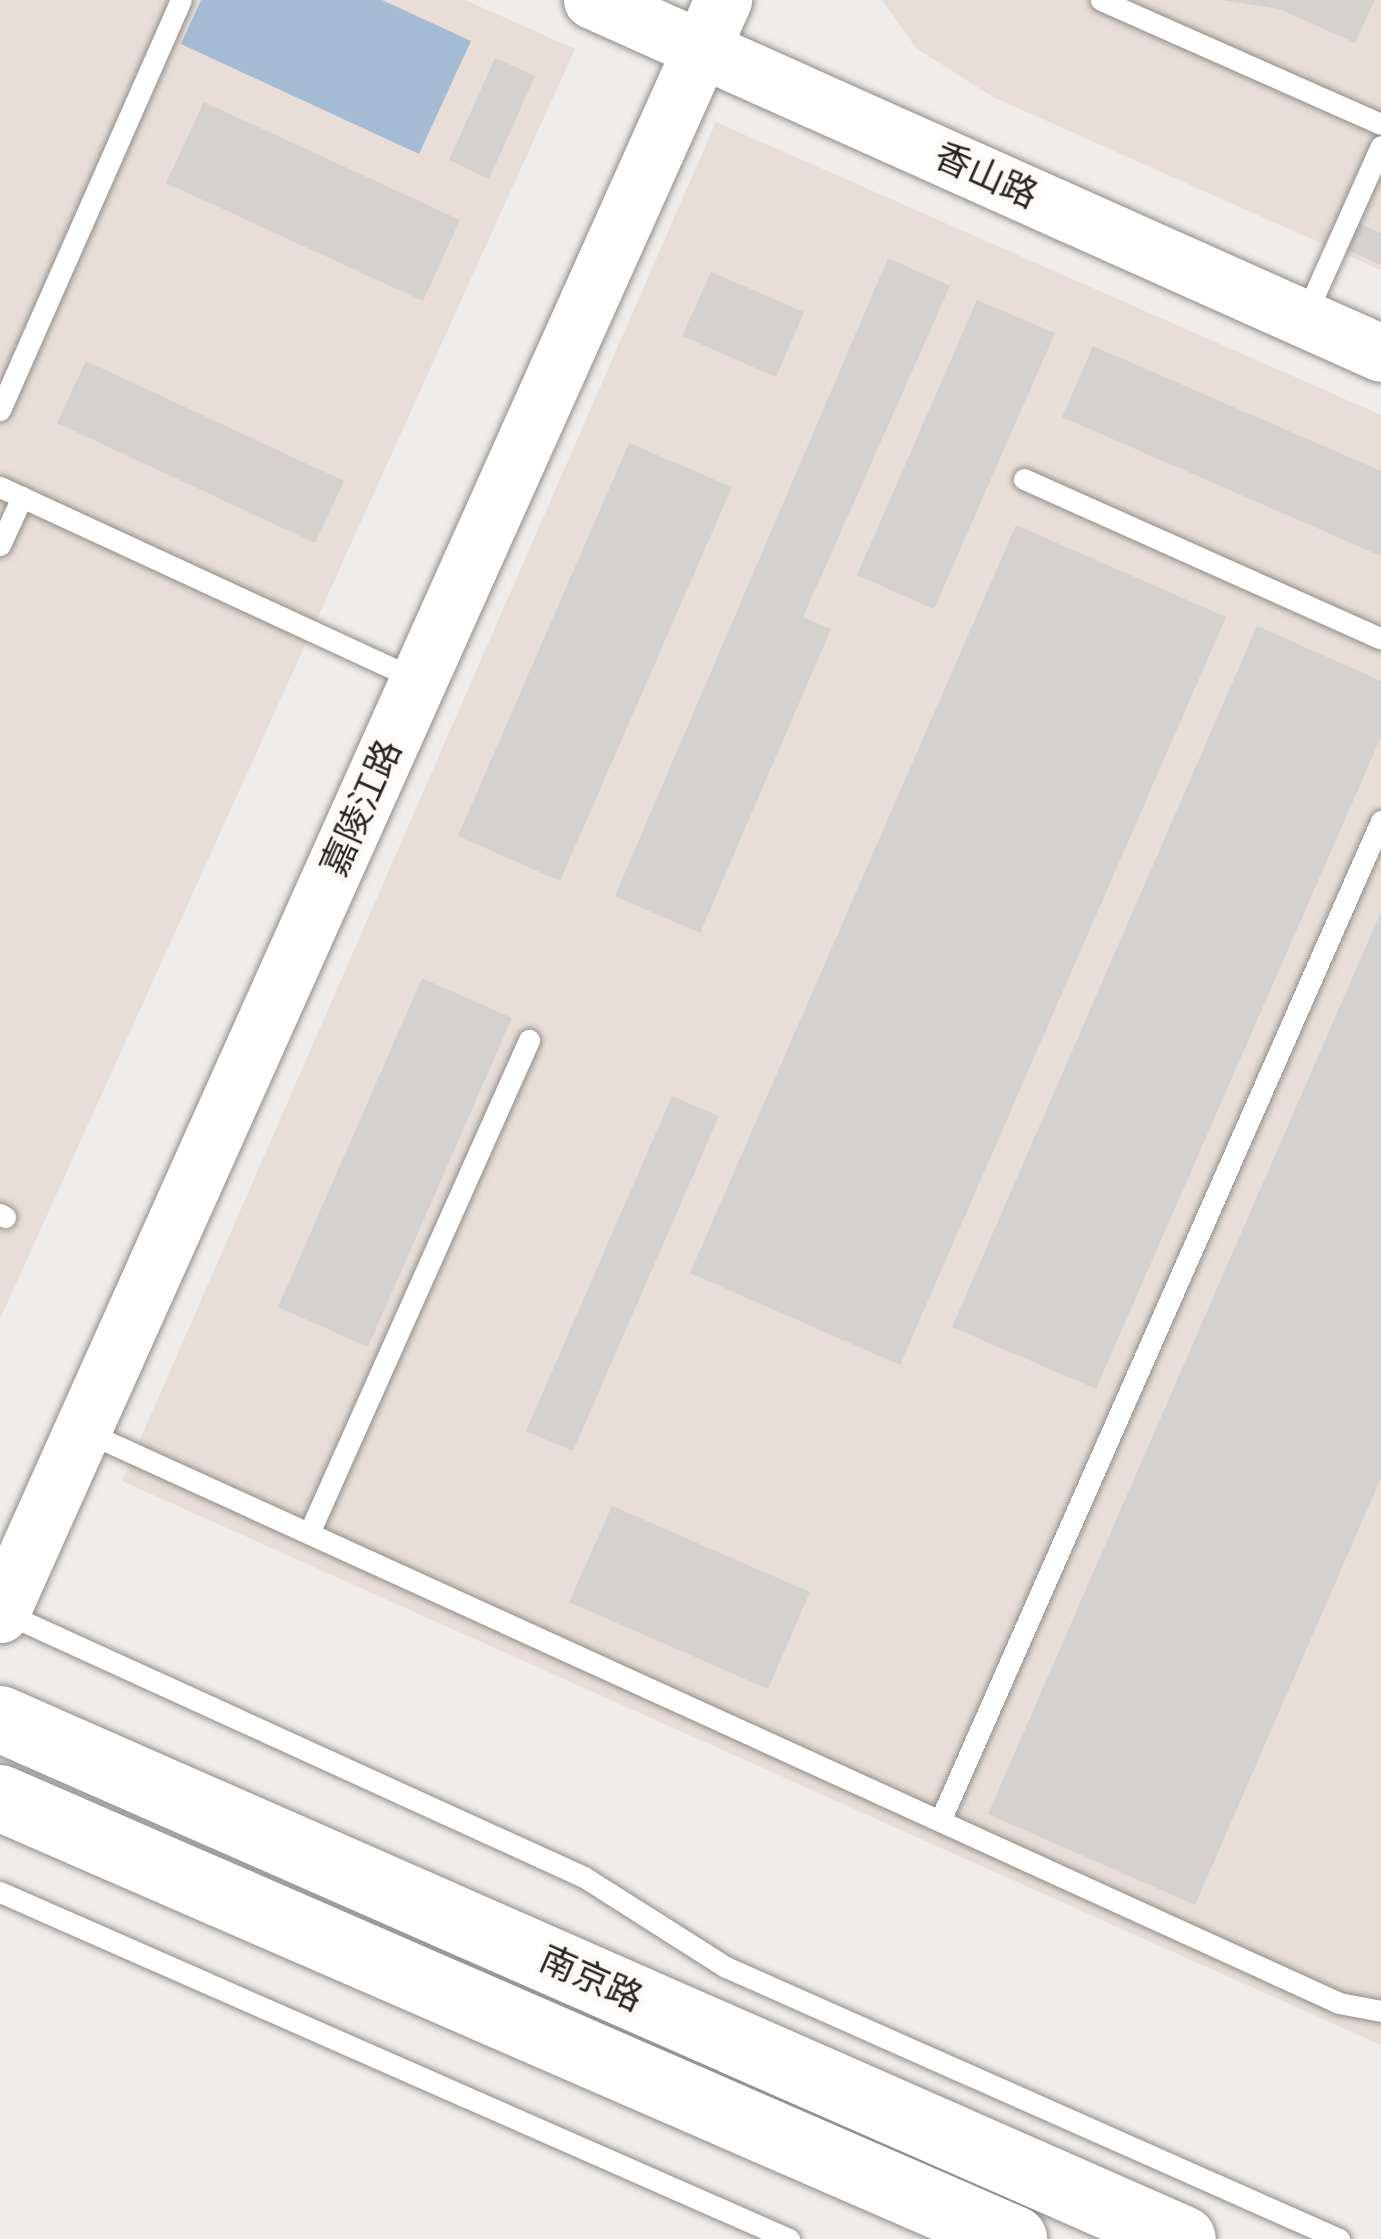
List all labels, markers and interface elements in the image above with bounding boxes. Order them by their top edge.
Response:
street label: 香山路 [928,134,1044,218]
street label: 嘉陵江路 [313,733,411,883]
street label: 南京路 [533,1937,649,2021]

